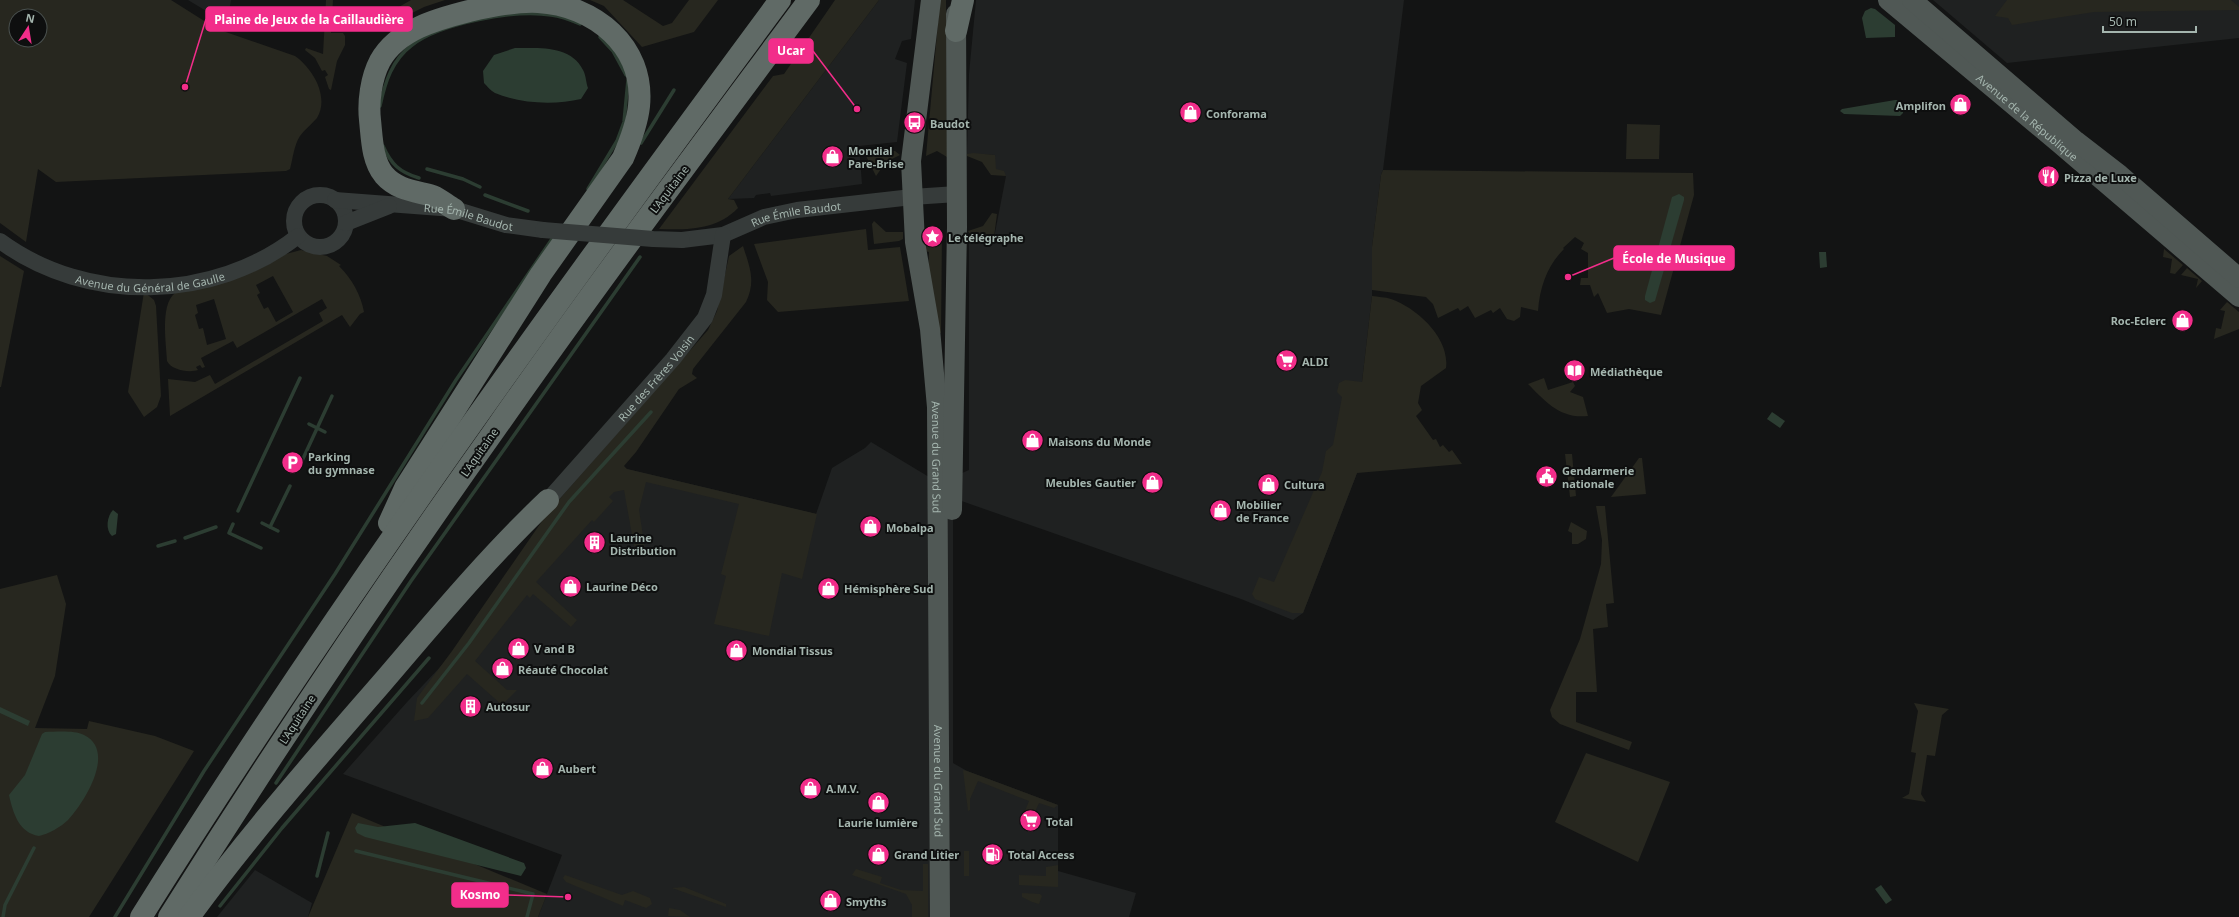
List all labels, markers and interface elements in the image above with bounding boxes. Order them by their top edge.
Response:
callout: Plaine de Jeux de la Caillaudière [206,7,412,31]
north arrow [8,8,48,48]
scale bar [2103,8,2196,34]
text: N [24,9,36,26]
text: Plaine de Jeux de la Caillaudière [214,11,404,28]
text: 50 m [2109,13,2137,30]
callout: Ucar [769,39,813,63]
text: Ucar [777,42,806,59]
street label: Avenue de la République [1974,70,2081,164]
shop icon: Amplifon [1948,92,1974,118]
place label: Amplifon [1896,98,1946,113]
shop icon: Conforama [1177,100,1203,126]
place label: Conforama [1206,106,1267,121]
bus stop icon: Baudot [902,110,928,136]
place label: Baudot [930,116,970,131]
shop icon: Mondial Pare-Brise [820,143,846,169]
place label: Mondial Pare-Brise [848,143,904,171]
street label: L'Aquitaine [646,162,692,216]
restaurant icon: Pizza de Luxe [2035,164,2061,190]
place label: Pizza de Luxe [2064,170,2137,185]
street label: Rue Émile Baudot [748,198,842,229]
street label: Rue Émile Baudot [423,199,514,233]
place icon: Le télégraphe [920,224,946,250]
place label: Le télégraphe [948,230,1024,245]
callout: École de Musique [1614,246,1734,270]
text: École de Musique [1622,250,1726,267]
street label: Avenue du Général de Gaulle [74,268,226,295]
shop icon: Roc-Eclerc [2169,307,2195,333]
place label: Roc-Eclerc [2111,313,2166,328]
street label: Rue des Frères Voisin [614,331,697,424]
supermarket icon: ALDI [1274,348,1300,374]
place label: ALDI [1302,354,1328,369]
library icon: Médiathèque [1561,358,1587,384]
place label: Médiathèque [1590,364,1663,379]
street label: Avenue du Grand Sud [929,400,945,513]
street label: L'Aquitaine [457,425,501,479]
shop icon: Maisons du Monde [1020,428,1046,454]
place label: Maisons du Monde [1048,434,1151,449]
parking icon: Parking du gymnase [280,449,306,475]
place label: Parking du gymnase [308,449,375,477]
public building icon: Gendarmerie nationale [1534,463,1560,489]
place label: Gendarmerie nationale [1562,463,1635,491]
shop icon: Meubles Gautier [1139,469,1165,495]
shop icon: Cultura [1256,471,1282,497]
place label: Meubles Gautier [1045,475,1136,490]
place label: Cultura [1284,477,1325,492]
shop icon: Mobilier de France [1207,497,1233,523]
place label: Mobilier de France [1236,497,1290,525]
shop icon: Mobalpa [858,514,884,540]
place label: Mobalpa [886,520,934,535]
building icon: Laurine Distribution [581,530,607,556]
place label: Laurine Distribution [610,530,676,558]
shop icon: Laurine Déco [557,573,583,599]
shop icon: Hémisphère Sud [816,575,842,601]
place label: Laurine Déco [586,579,658,594]
place label: Hémisphère Sud [844,581,934,596]
shop icon: V and B [506,635,532,661]
shop icon: Mondial Tissus [724,637,750,663]
place label: V and B [534,641,575,656]
place label: Mondial Tissus [752,643,833,658]
shop icon: Réauté Chocolat [489,656,515,682]
place label: Réauté Chocolat [518,662,608,677]
street label: L'Aquitaine [275,691,319,747]
building icon: Autosur [457,693,483,719]
place label: Autosur [486,699,530,714]
street label: Avenue du Grand Sud [931,725,947,837]
shop icon: Aubert [529,755,555,781]
place label: Aubert [558,761,596,776]
shop icon: A.M.V. [797,775,823,801]
place label: A.M.V. [826,781,859,796]
shop icon: Laurie lumière [865,789,891,815]
supermarket icon: Total [1017,808,1043,834]
place label: Total [1046,814,1073,829]
place label: Laurie lumière [838,815,918,830]
shop icon: Grand Litier [866,841,892,867]
fuel station icon: Total Access [979,841,1005,867]
place label: Grand Litier [894,847,959,862]
place label: Total Access [1008,847,1075,862]
callout: Kosmo [452,883,508,907]
text: Kosmo [460,886,500,903]
shop icon: Smyths [818,888,844,914]
place label: Smyths [846,894,887,909]

